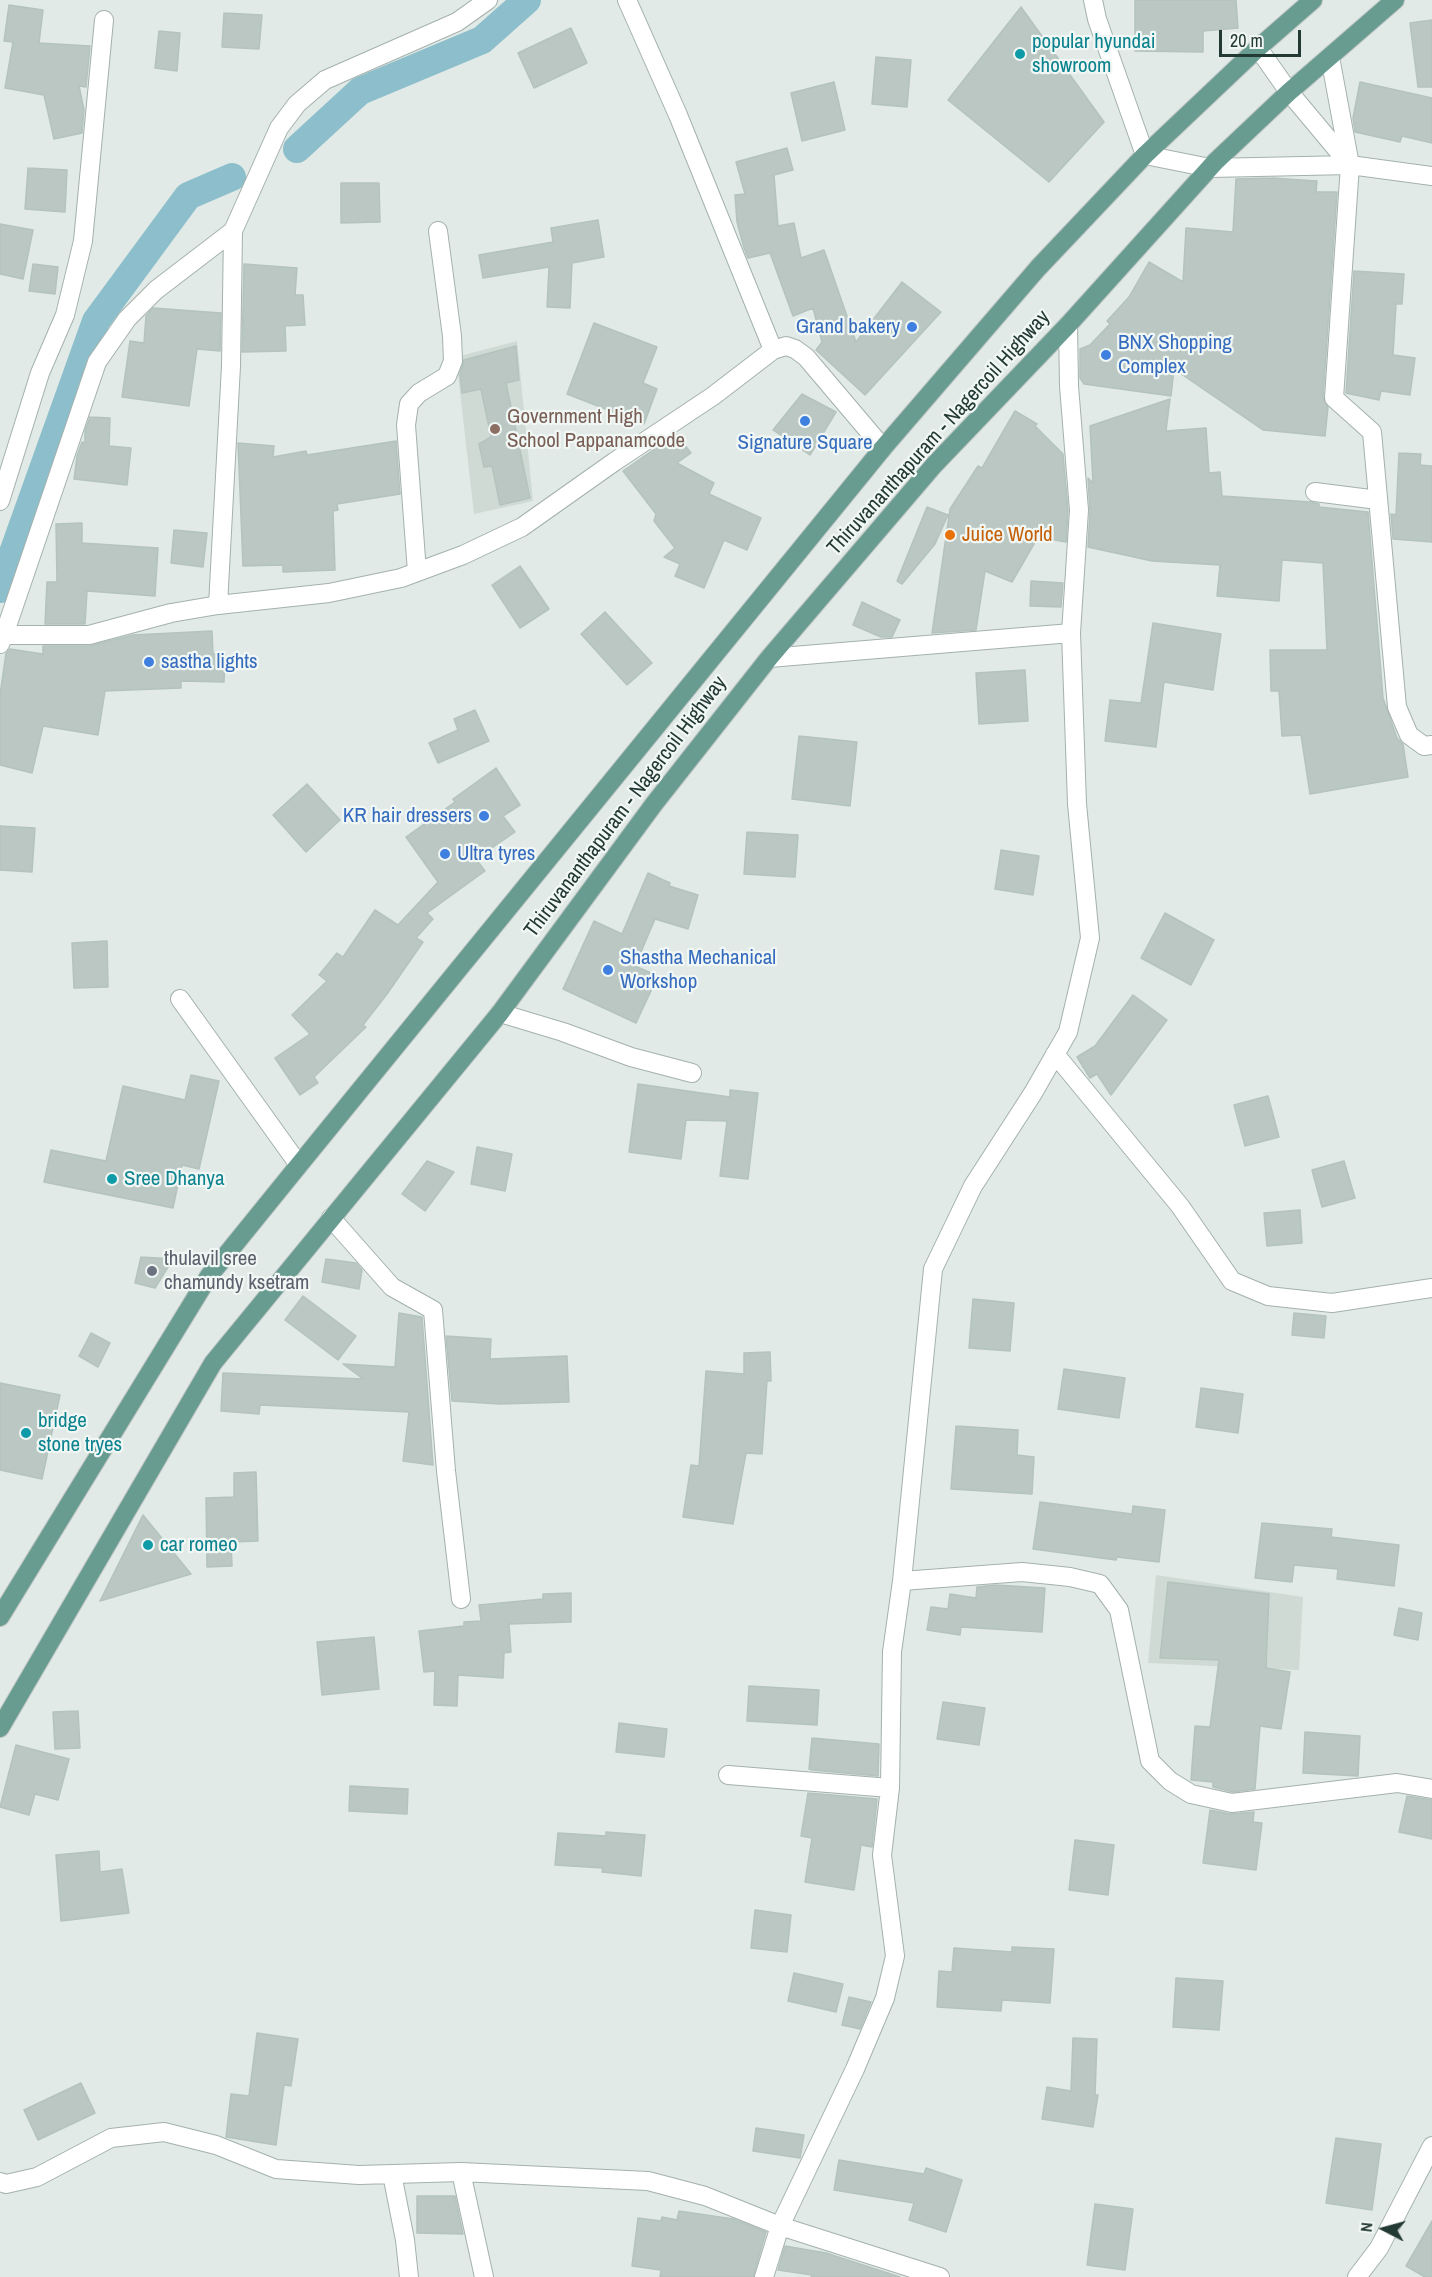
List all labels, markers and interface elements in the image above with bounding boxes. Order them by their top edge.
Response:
scale bar [1222,18,1304,56]
text: 20 m [1230,28,1263,53]
place label: popular hyundai showroom [1032,29,1156,79]
marker: popular hyundai showroom [1013,47,1027,61]
street label: Thiruvananthapuram - Nagercoil Highway [822,305,1056,561]
place label: Grand bakery [796,314,900,340]
marker: Grand bakery [905,320,919,334]
place label: BNX Shopping Complex [1118,330,1232,380]
marker: BNX Shopping Complex [1099,348,1113,362]
place label: Government High School Pappanamcode [507,404,685,454]
marker: Signature Square [798,414,812,428]
marker: Government High School Pappanamcode [488,422,502,436]
place label: Signature Square [738,430,872,456]
place label: Juice World [962,522,1053,548]
marker: Juice World [943,528,957,542]
place label: sastha lights [161,649,258,675]
marker: sastha lights [142,655,156,669]
street label: Thiruvananthapuram - Nagercoil Highway [519,671,733,943]
place label: KR hair dressers [343,803,472,829]
marker: KR hair dressers [477,809,491,823]
place label: Ultra tyres [457,841,535,867]
marker: Ultra tyres [438,847,452,861]
place label: Shastha Mechanical Workshop [620,945,776,995]
marker: Shastha Mechanical Workshop [601,963,615,977]
place label: Sree Dhanya [124,1166,225,1192]
marker: Sree Dhanya [105,1172,119,1186]
place label: thulavil sree chamundy ksetram [164,1246,309,1296]
marker: thulavil sree chamundy ksetram [145,1264,159,1278]
place label: bridge stone tryes [38,1408,122,1458]
marker: bridge stone tryes [19,1426,33,1440]
place label: car romeo [160,1532,238,1558]
marker: car romeo [141,1538,155,1552]
north arrow [1354,2199,1414,2259]
text: N [1355,2221,1378,2233]

